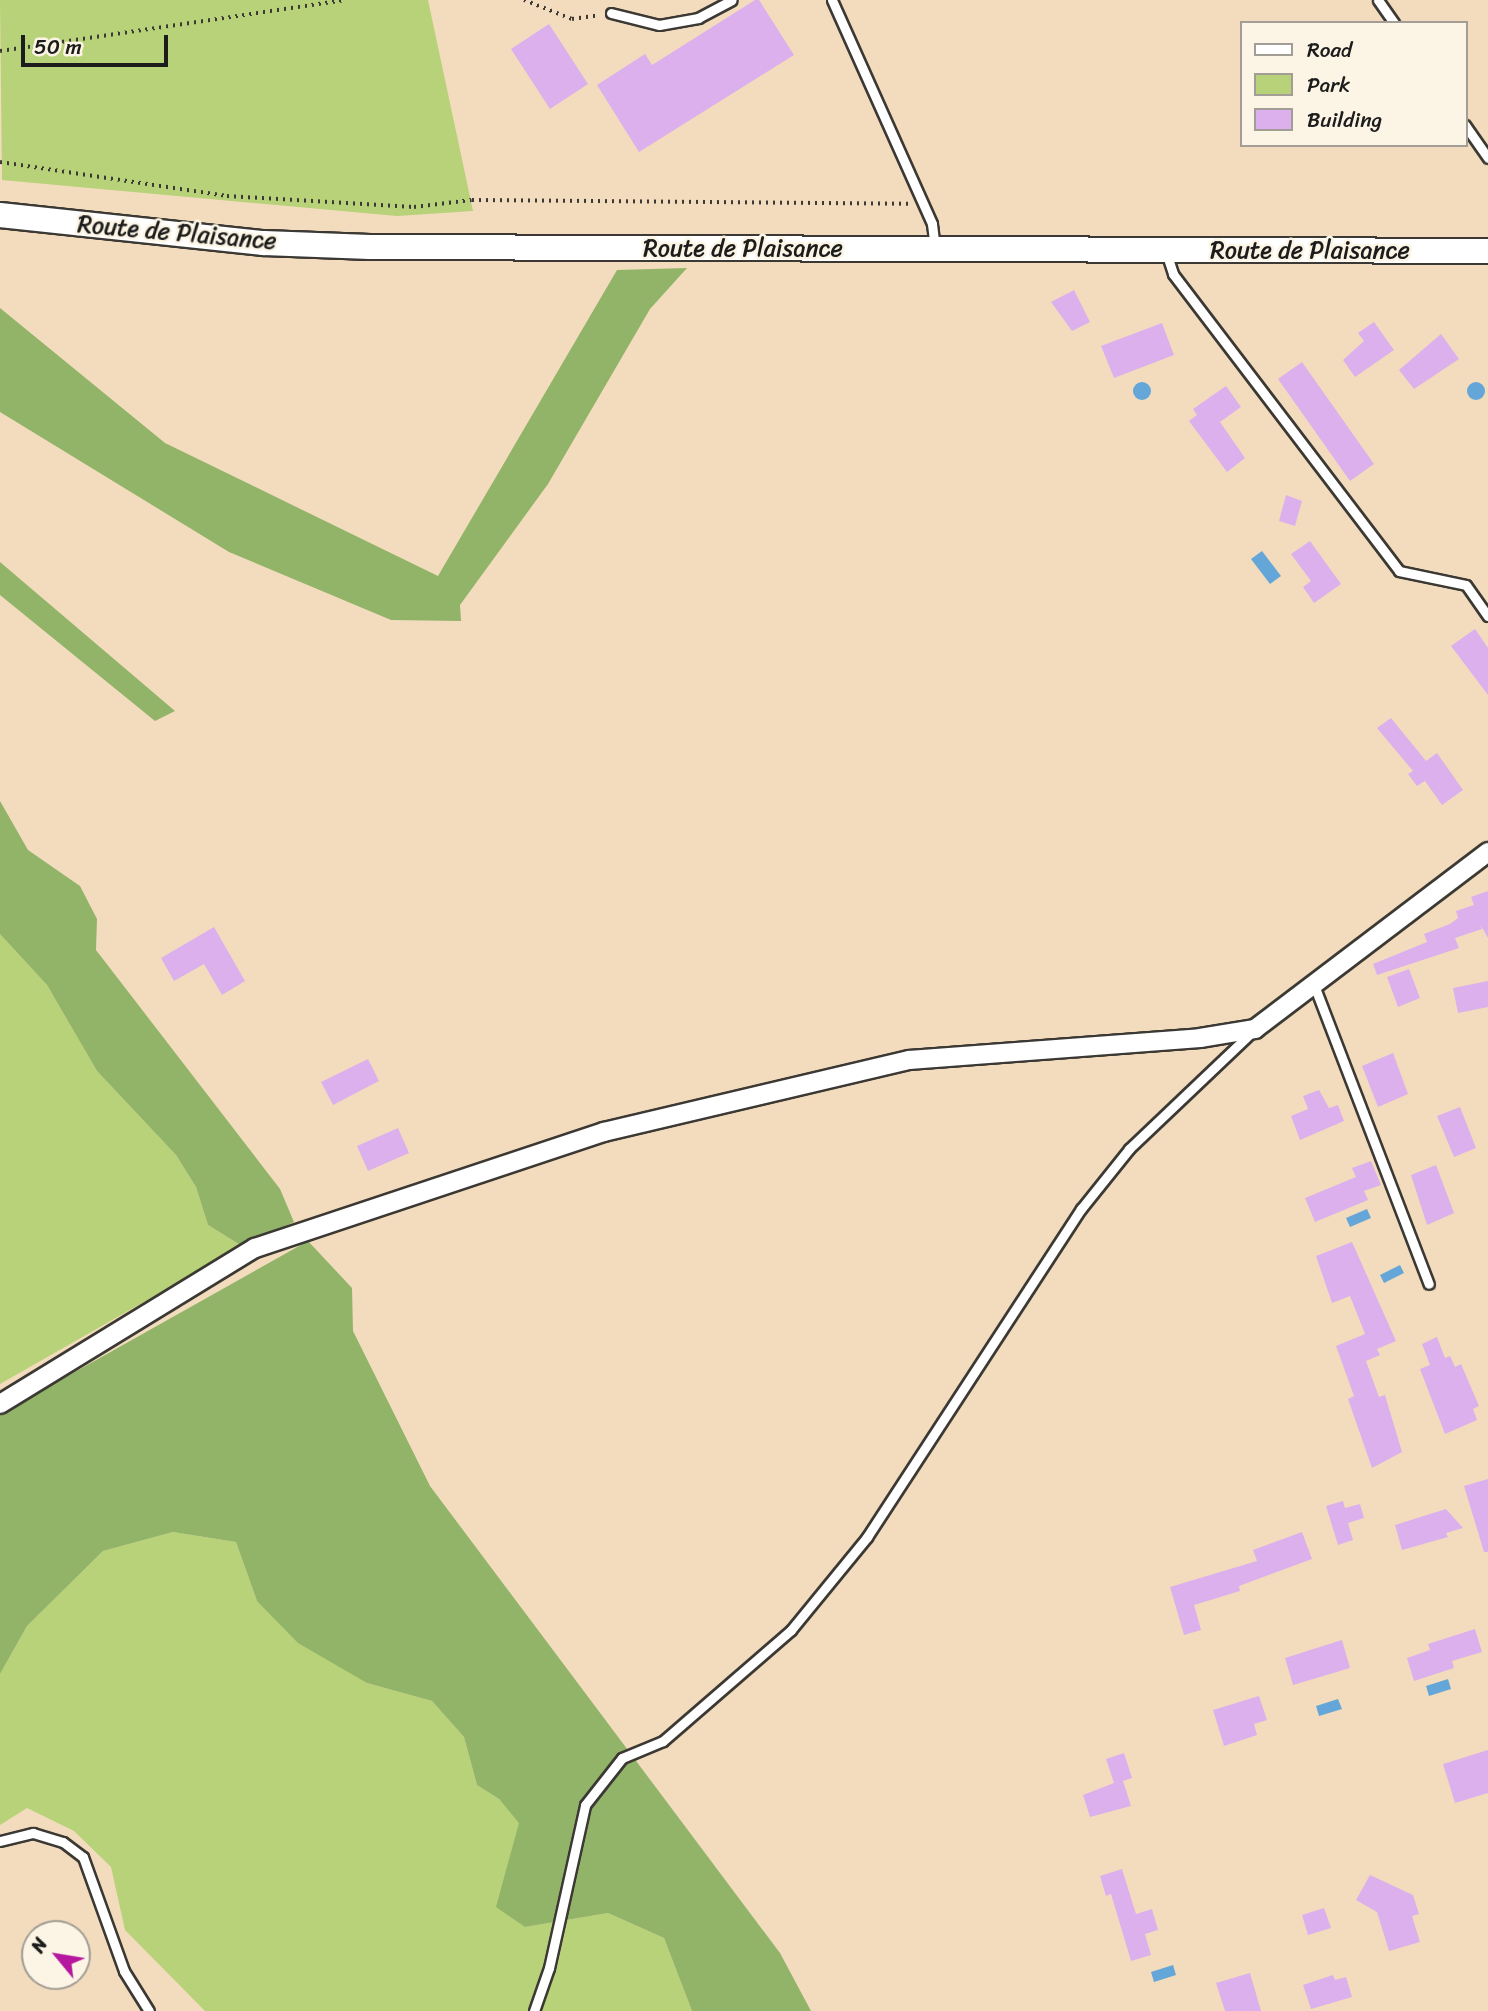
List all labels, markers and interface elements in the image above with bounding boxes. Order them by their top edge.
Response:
scale bar [24,21,172,65]
legend [1240,21,1467,147]
text: 50 m [34,28,82,66]
text: Road [1307,31,1352,69]
text: Park [1307,66,1350,104]
text: Building [1307,101,1382,139]
street label: Route de Plaisance [76,210,278,256]
street label: Route de Plaisance [643,235,843,263]
street label: Route de Plaisance [1210,237,1410,265]
north arrow [21,1920,91,1990]
text: N [22,1931,57,1959]

